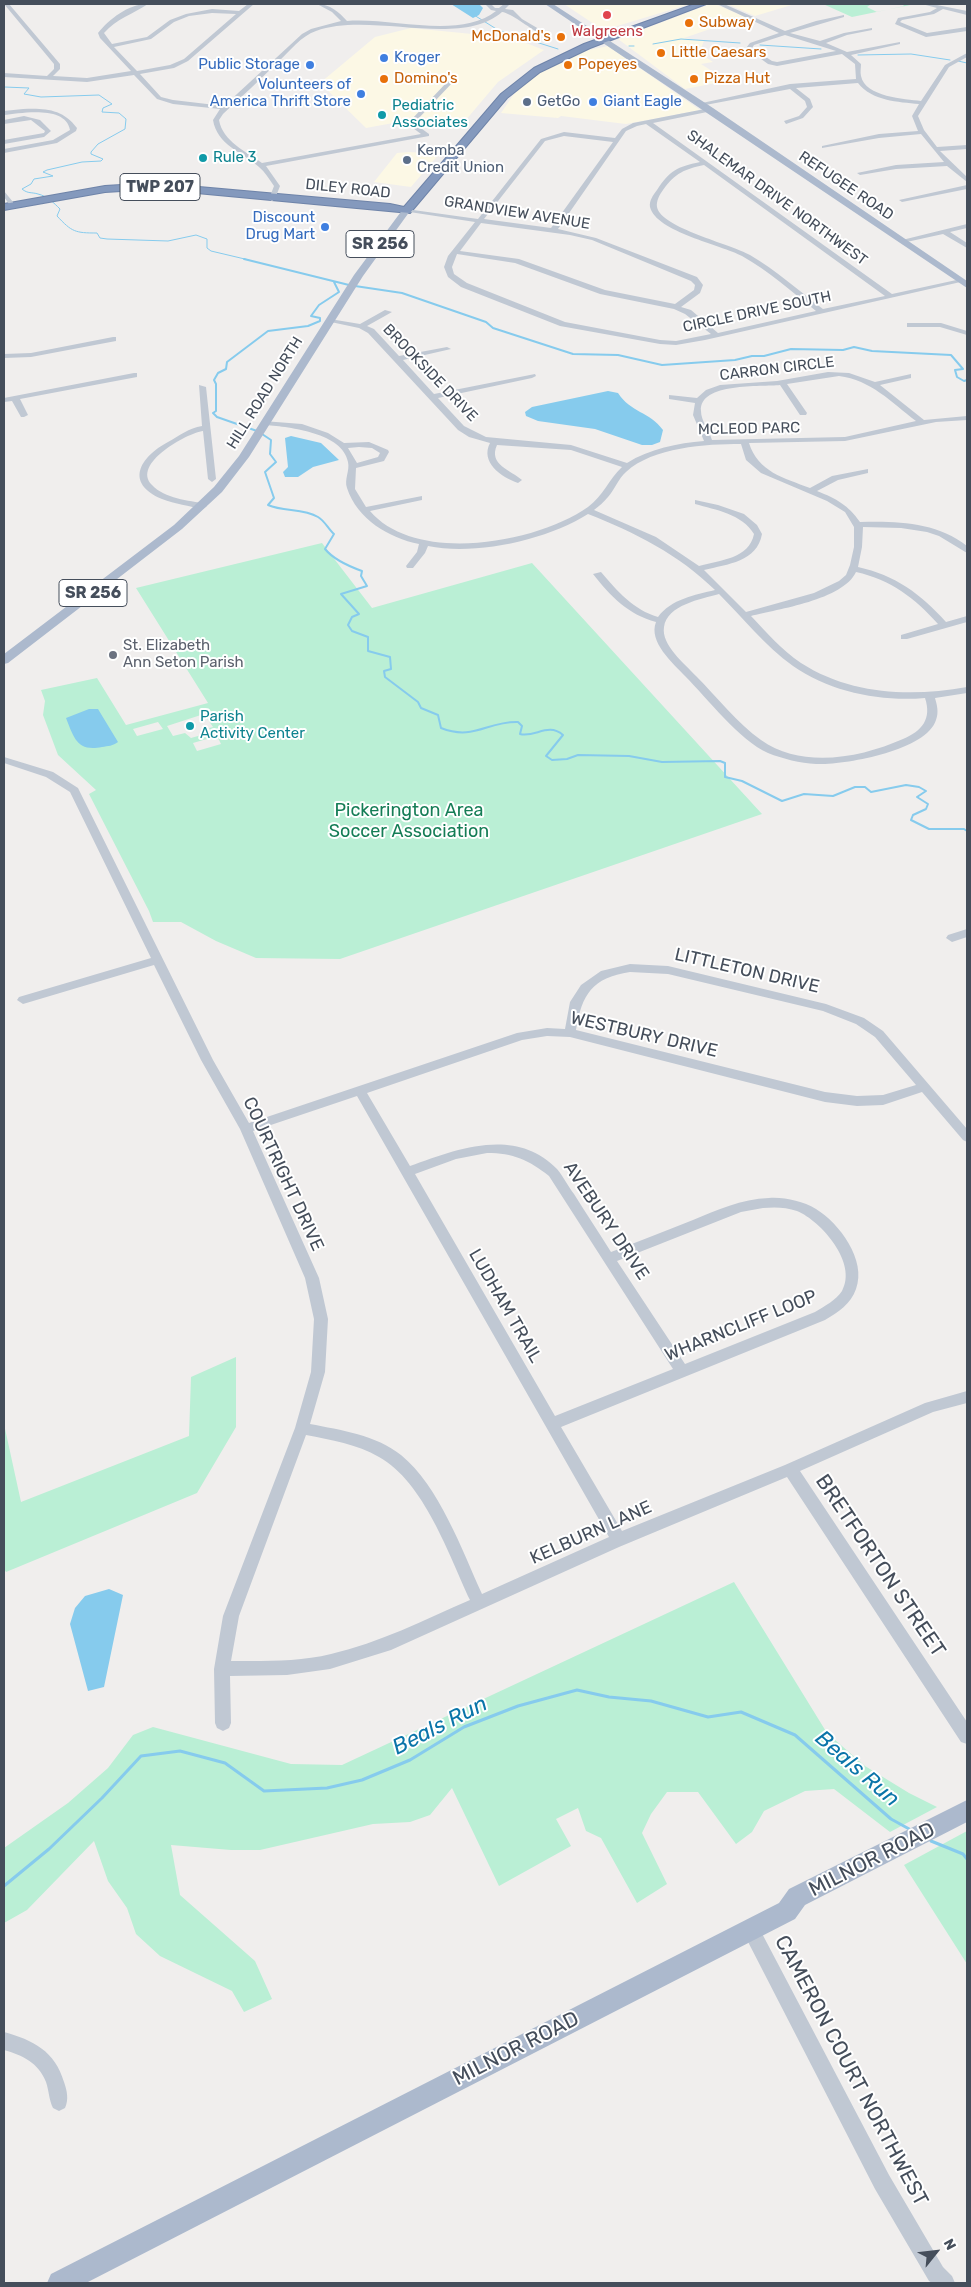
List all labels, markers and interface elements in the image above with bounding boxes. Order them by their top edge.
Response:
marker: Walgreens [601,9,613,21]
place label: Subway [699,14,754,32]
marker: Subway [683,17,695,29]
place label: Walgreens [571,23,643,41]
place label: McDonald's [471,28,551,46]
marker: McDonald's [555,31,567,43]
place label: Little Caesars [671,44,766,62]
marker: Little Caesars [655,47,667,59]
place label: Kroger [394,49,440,67]
marker: Kroger [378,52,390,64]
place label: Public Storage [198,56,300,74]
place label: Popeyes [578,56,637,74]
marker: Public Storage [304,59,316,71]
marker: Popeyes [562,59,574,71]
place label: Domino's [394,70,458,88]
place label: Pizza Hut [704,70,770,88]
marker: Domino's [378,73,390,85]
marker: Pizza Hut [688,73,700,85]
place label: Volunteers of America Thrift Store [210,76,351,111]
marker: Volunteers of America Thrift Store [355,88,367,100]
place label: GetGo [537,93,580,111]
place label: Giant Eagle [603,93,682,111]
marker: GetGo [521,96,533,108]
marker: Giant Eagle [587,96,599,108]
place label: Pediatric Associates [392,97,468,132]
marker: Pediatric Associates [376,109,388,121]
street label: SHALEMAR DRIVE NORTHWEST [683,126,871,270]
place label: Kemba Credit Union [417,142,504,177]
street label: REFUGEE ROAD [795,148,897,224]
place label: Rule 3 [213,149,257,167]
marker: Rule 3 [197,152,209,164]
marker: Kemba Credit Union [401,154,413,166]
road number: TWP 207 [120,173,200,200]
street label: DILEY ROAD [305,176,391,202]
street label: GRANDVIEW AVENUE [443,193,591,233]
place label: Discount Drug Mart [246,209,315,244]
marker: Discount Drug Mart [319,221,331,233]
road number: SR 256 [346,230,414,258]
street label: CIRCLE DRIVE SOUTH [681,287,833,337]
street label: BROOKSIDE DRIVE [379,320,481,426]
street label: HILL ROAD NORTH [223,334,307,452]
street label: CARRON CIRCLE [719,353,835,385]
street label: MCLEOD PARC [698,419,800,439]
road number: SR 256 [59,580,127,606]
place label: St. Elizabeth Ann Seton Parish [123,637,244,672]
marker: St. Elizabeth Ann Seton Parish [107,649,119,661]
place label: Parish Activity Center [200,708,305,743]
marker: Parish Activity Center [184,720,196,732]
park label: Pickerington Area Soccer Association [329,800,489,842]
street label: LITTLETON DRIVE [672,944,822,998]
street label: WESTBURY DRIVE [568,1008,720,1062]
street label: COURTRIGHT DRIVE [238,1094,328,1254]
street label: AVEBURY DRIVE [559,1158,653,1284]
street label: LUDHAM TRAIL [464,1245,546,1367]
street label: WHARNCLIFF LOOP [662,1286,820,1366]
street label: BRETFORTON STREET [809,1470,951,1662]
street label: KELBURN LANE [527,1497,655,1569]
water label: Beals Run [388,1691,492,1761]
water label: Beals Run [809,1725,905,1813]
street label: MILNOR ROAD [805,1817,939,1903]
street label: CAMERON COURT NORTHWEST [769,1931,933,2211]
street label: MILNOR ROAD [449,2006,583,2092]
north arrow [911,2227,961,2277]
text: N [940,2236,959,2253]

